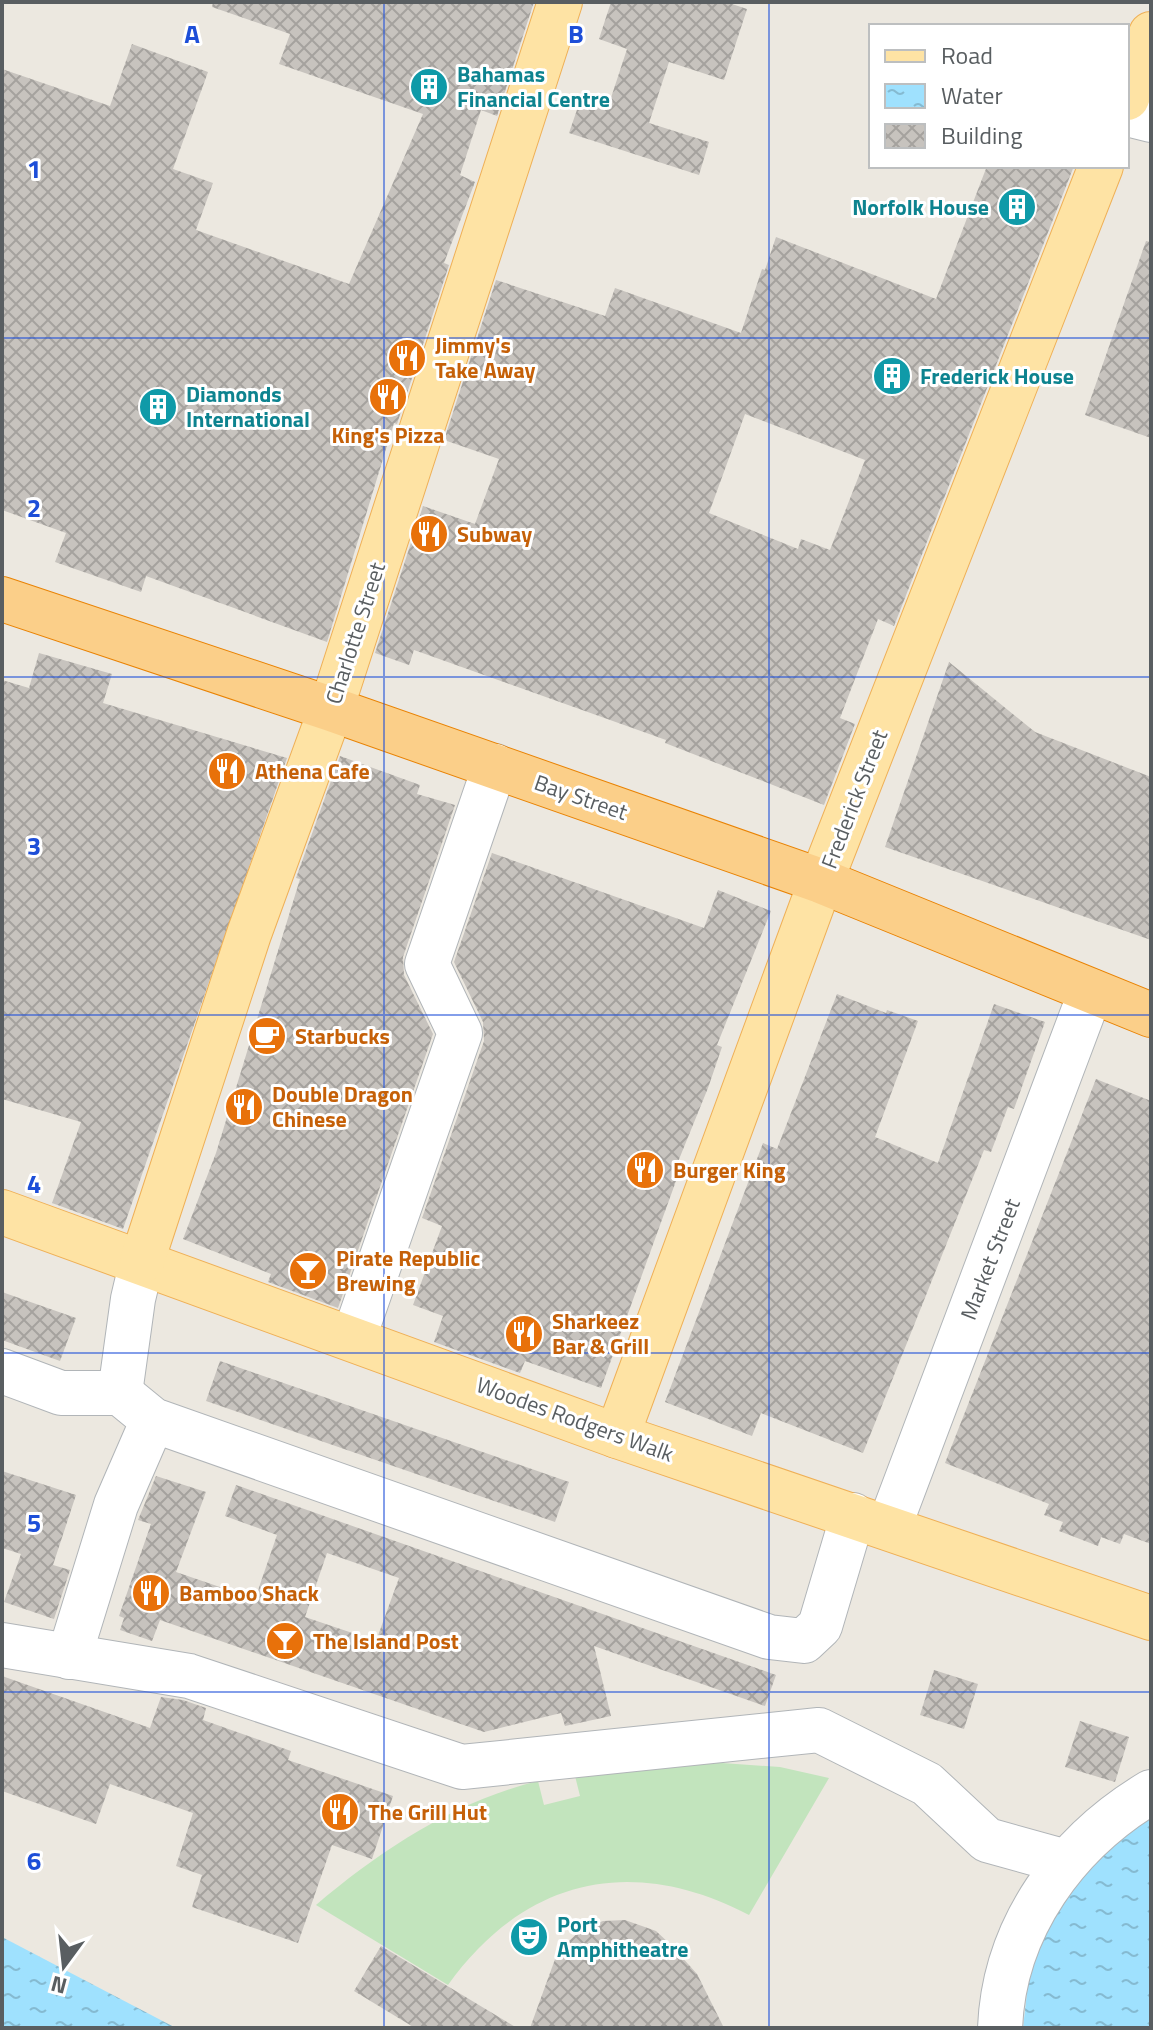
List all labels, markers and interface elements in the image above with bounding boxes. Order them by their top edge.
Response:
text: A [184,14,200,53]
text: B [568,14,584,53]
legend [869,24,1129,168]
text: Road [941,37,993,73]
place label: Bahamas Financial Centre [457,57,610,116]
building icon: Bahamas Financial Centre [408,66,450,108]
text: Water [941,77,1003,113]
text: Building [941,117,1023,153]
text: 1 [27,149,41,188]
building icon: Norfolk House [996,186,1038,228]
place label: Norfolk House [852,190,989,224]
place label: Jimmy's Take Away [435,328,535,387]
restaurant icon: Jimmy's Take Away [386,337,428,379]
building icon: Frederick House [871,355,913,397]
place label: Frederick House [920,359,1074,393]
restaurant icon: King's Pizza [367,376,409,418]
place label: Diamonds International [186,377,310,436]
building icon: Diamonds International [137,386,179,428]
place label: King's Pizza [332,418,444,452]
text: 2 [27,488,41,527]
restaurant icon: Subway [408,513,450,555]
place label: Subway [457,517,532,551]
street label: Charlotte Street [316,558,394,708]
street label: Frederick Street [812,724,896,873]
restaurant icon: Athena Cafe [206,750,248,792]
place label: Athena Cafe [255,754,370,788]
street label: Bay Street [530,765,632,829]
text: 3 [27,826,41,865]
cafe icon: Starbucks [246,1015,288,1057]
place label: Starbucks [295,1019,390,1053]
place label: Double Dragon Chinese [272,1077,413,1136]
restaurant icon: Double Dragon Chinese [223,1086,265,1128]
restaurant icon: Burger King [624,1149,666,1191]
place label: Burger King [673,1153,786,1187]
text: 4 [27,1164,41,1203]
street label: Market Street [951,1193,1029,1325]
place label: Pirate Republic Brewing [336,1241,480,1300]
bar icon: Pirate Republic Brewing [287,1250,329,1292]
place label: Sharkeez Bar & Grill [552,1304,649,1363]
restaurant icon: Sharkeez Bar & Grill [503,1313,545,1355]
street label: Woodes Rodgers Walk [472,1368,679,1471]
text: 5 [27,1503,41,1542]
restaurant icon: Bamboo Shack [130,1572,172,1614]
place label: Bamboo Shack [179,1576,320,1610]
bar icon: The Island Post [264,1620,306,1662]
place label: The Island Post [313,1624,459,1658]
restaurant icon: The Grill Hut [319,1791,361,1833]
place label: The Grill Hut [368,1795,487,1829]
text: 6 [27,1841,41,1880]
place label: Port Amphitheatre [557,1907,689,1966]
theatre icon: Port Amphitheatre [508,1916,550,1958]
north arrow [24,1926,104,2006]
text: N [47,1967,71,2004]

